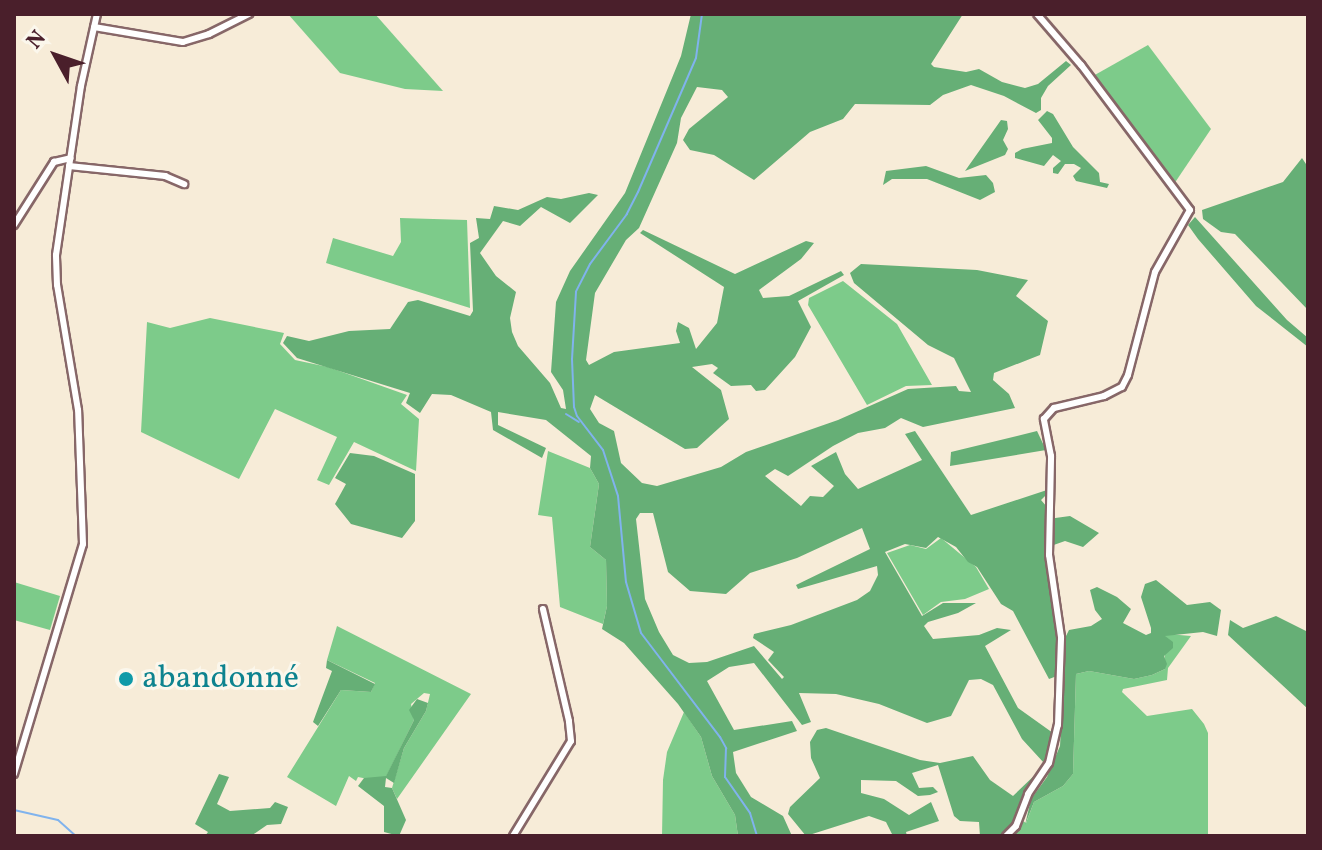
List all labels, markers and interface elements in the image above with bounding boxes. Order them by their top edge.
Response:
north arrow [16,16,96,96]
text: N [20,24,54,56]
place label: abandonné [142,660,299,698]
marker: abandonné [117,670,135,688]

